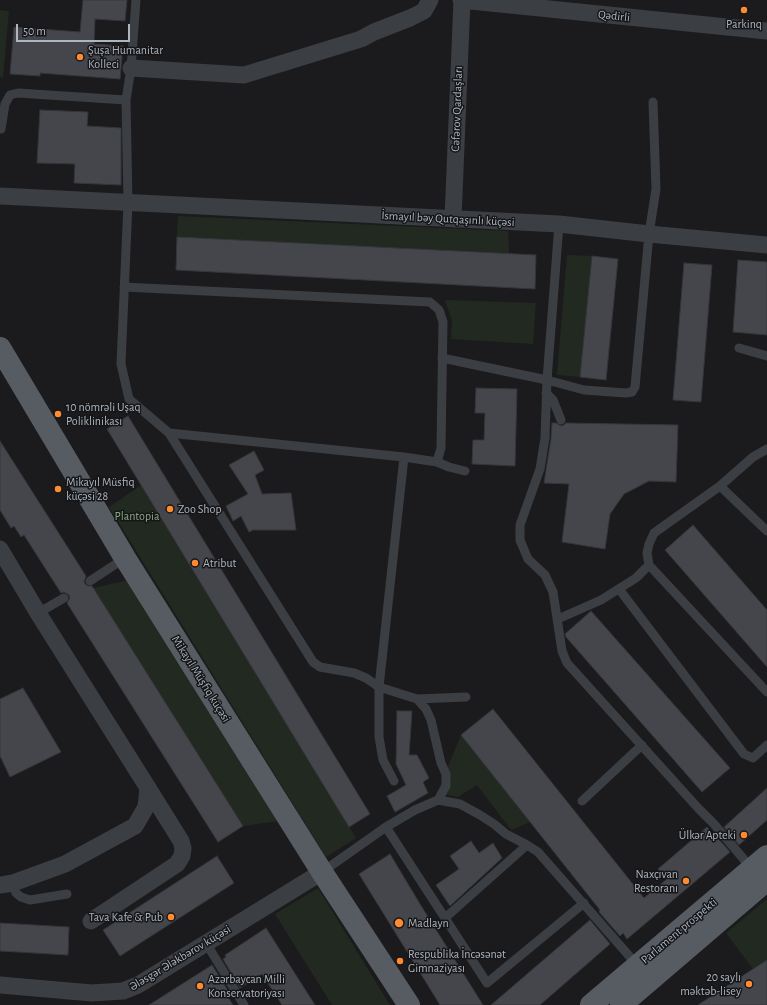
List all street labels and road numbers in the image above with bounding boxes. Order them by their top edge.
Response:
street label: Qədirli [597,7,631,25]
street label: Cəfərov Qardaşları [448,66,466,152]
street label: İsmayıl bəy Qutqaşınlı küçəsi [381,208,515,230]
street label: Mikayıl Müşfiq küçəsi [169,633,233,725]
street label: Parlament prospekti [638,895,720,967]
street label: Ələsgər Ələkbərov küçəsi [127,922,233,994]

